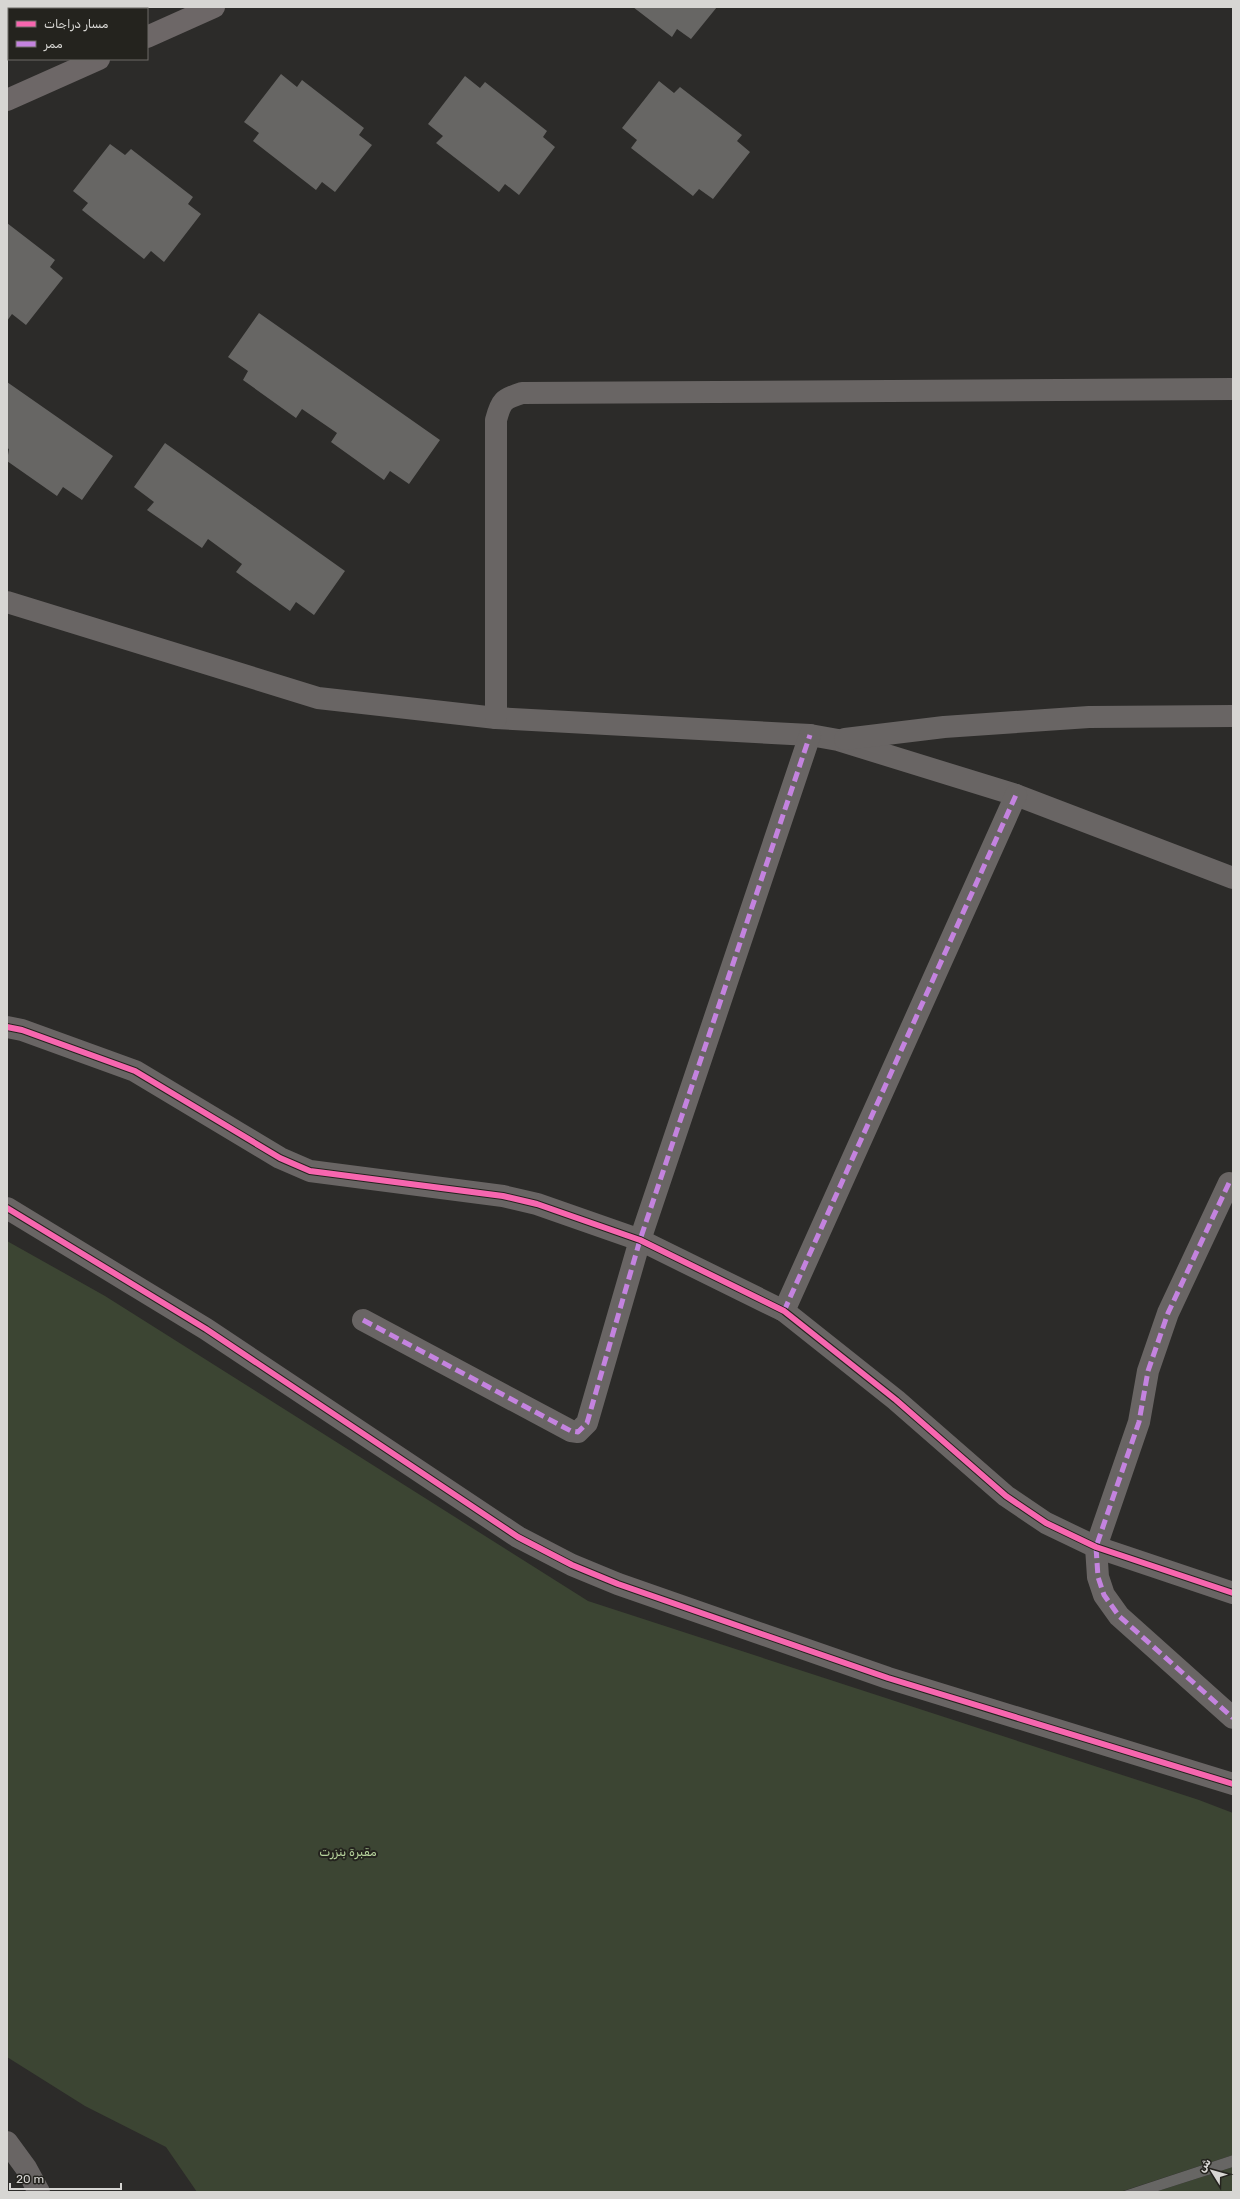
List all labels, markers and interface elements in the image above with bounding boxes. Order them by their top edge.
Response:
legend [8,8,148,60]
text: مسار دراجات [44,17,109,32]
text: ممر [43,37,63,52]
park label: مقبرة بنزرت [319,1845,377,1860]
north arrow [1192,2151,1232,2191]
text: ش [1195,2156,1214,2175]
scale bar [10,2165,121,2191]
text: 20 m [16,2172,44,2186]

